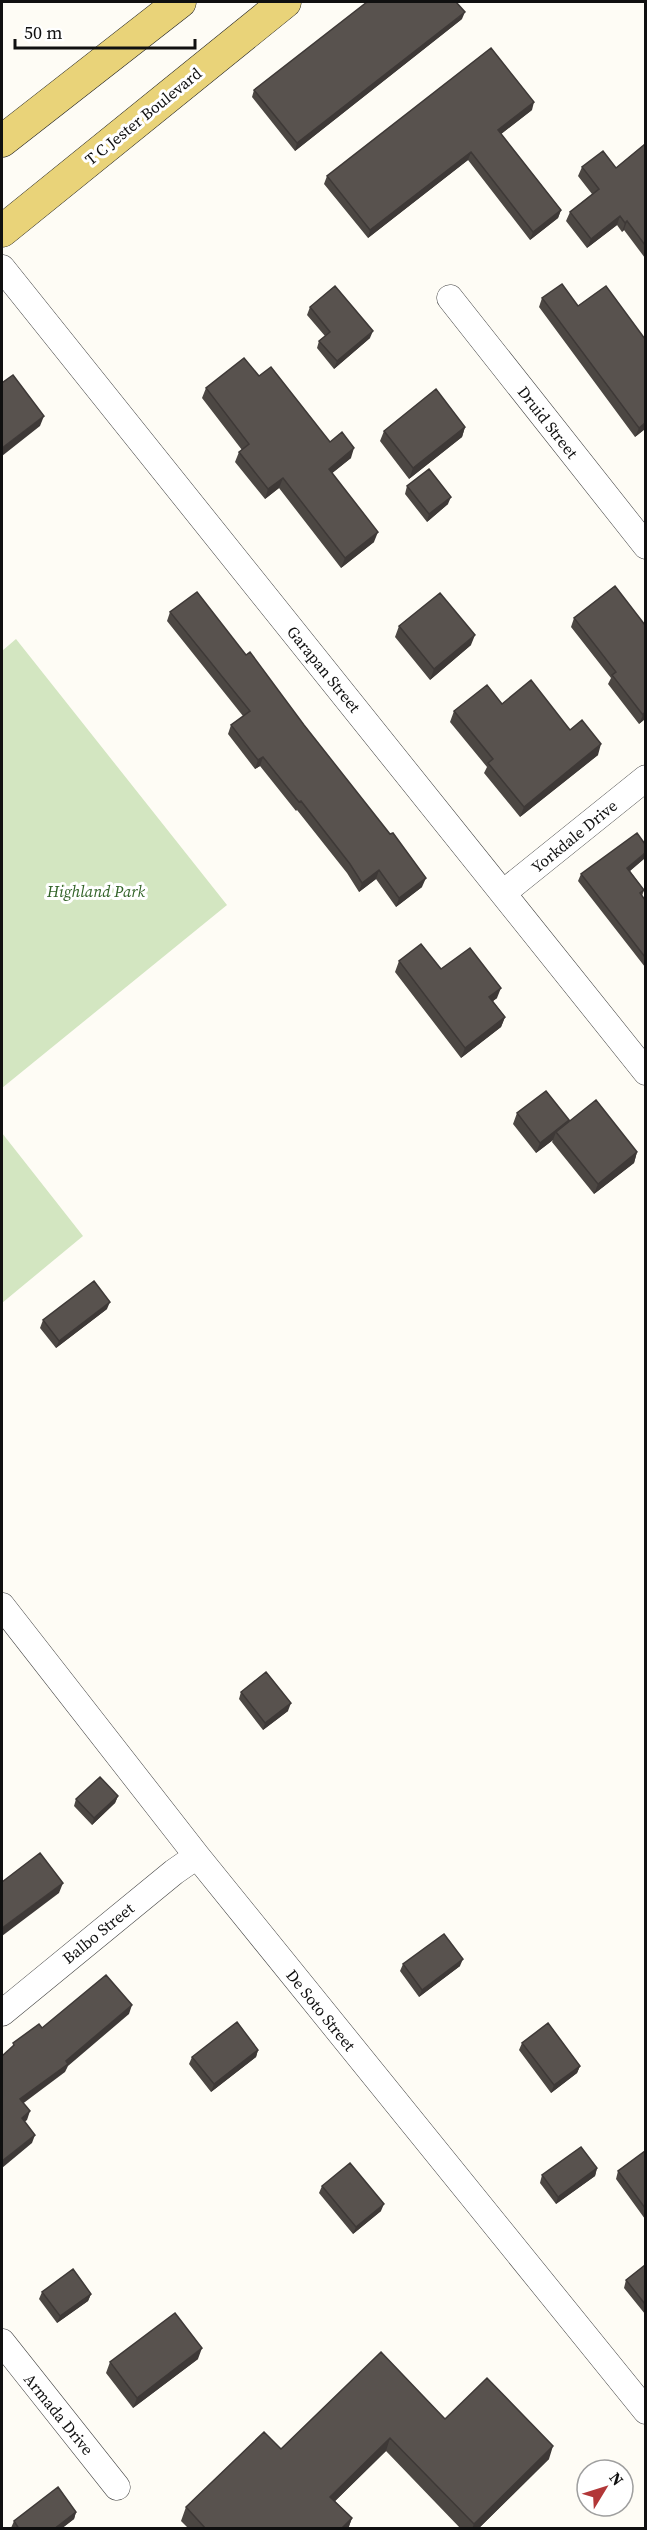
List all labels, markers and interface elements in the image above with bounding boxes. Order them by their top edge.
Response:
scale bar [15,12,195,50]
text: 50 m [24,20,62,45]
street label: T C Jester Boulevard [80,62,206,170]
street label: Druid Street [513,381,584,463]
street label: Garapan Street [282,621,366,718]
street label: Yorkdale Drive [526,794,622,878]
park label: Highland Park [46,880,145,902]
street label: Balbo Street [58,1897,139,1969]
street label: De Soto Street [281,1965,361,2056]
street label: Armada Drive [19,2368,99,2460]
north arrow [575,2458,635,2518]
text: N [605,2467,629,2490]

